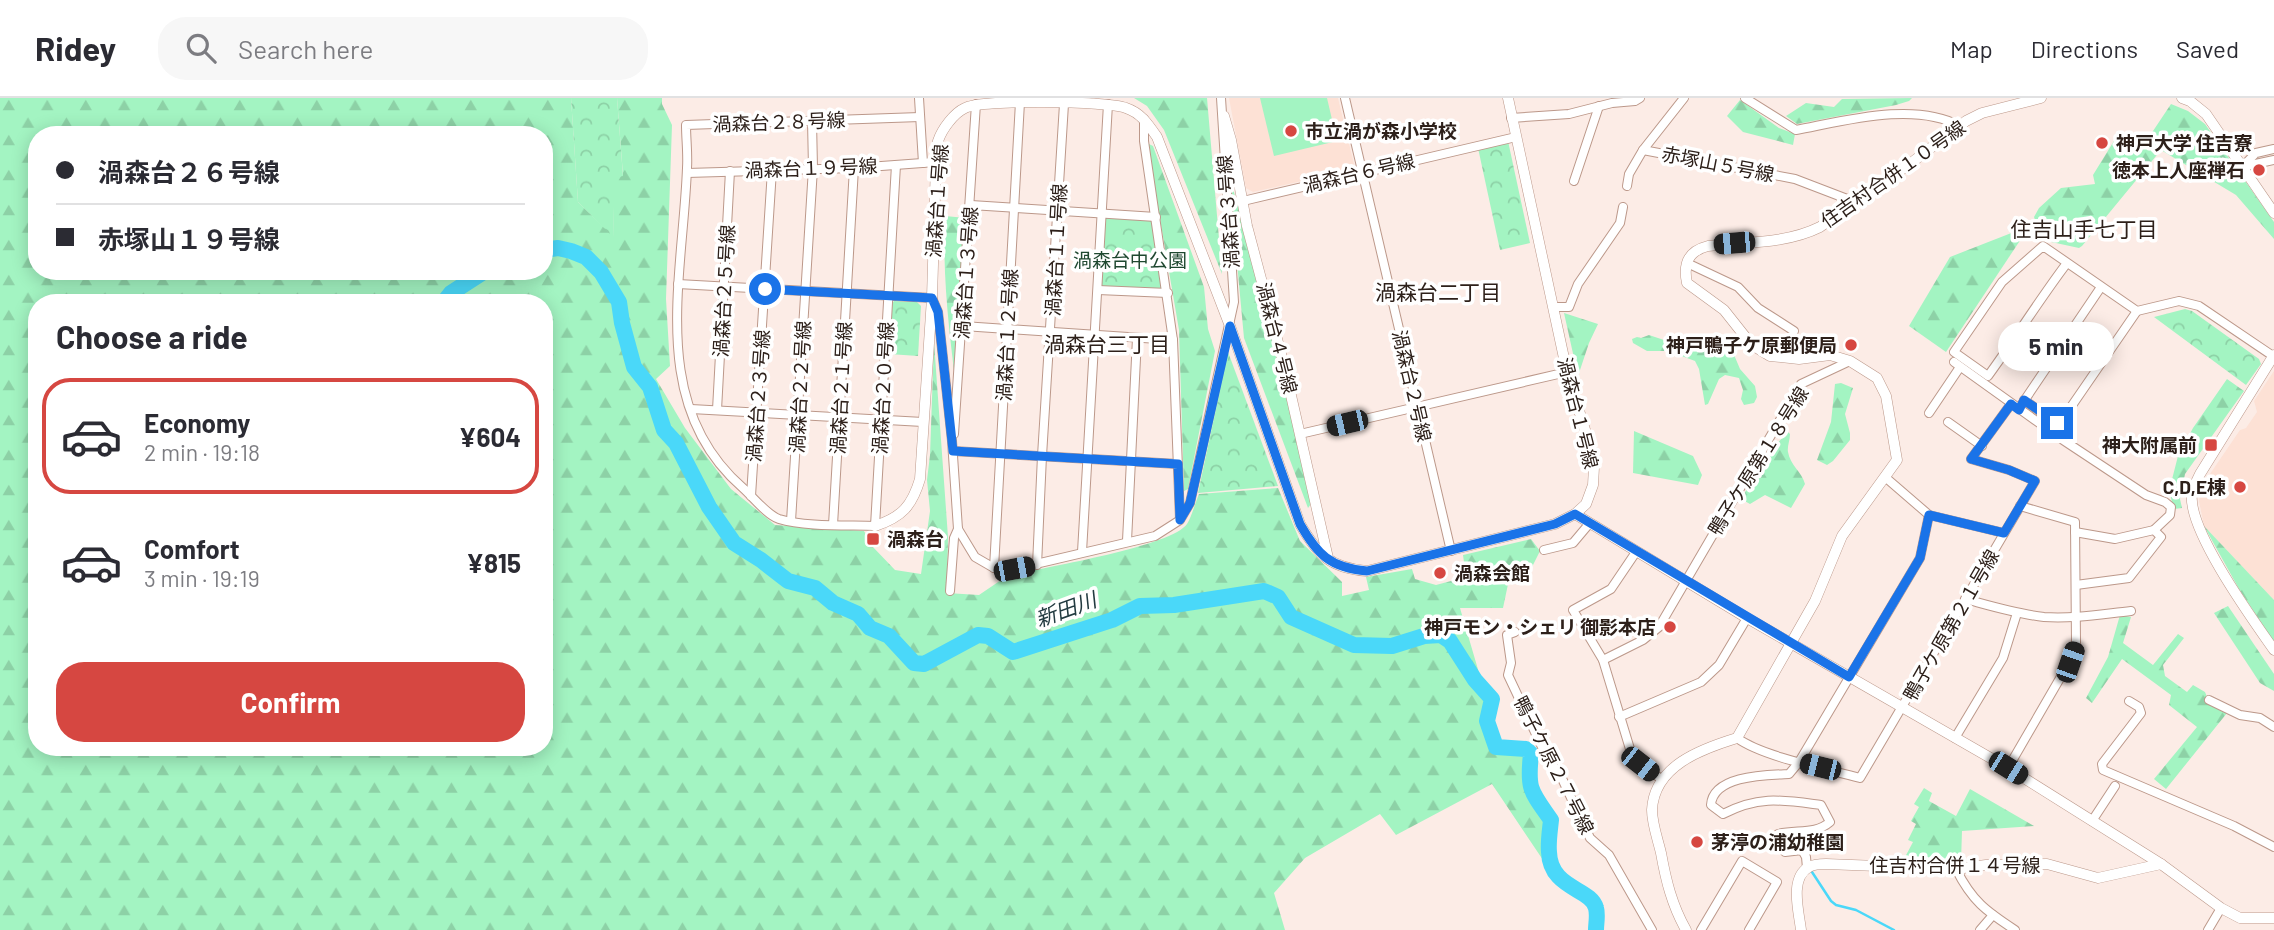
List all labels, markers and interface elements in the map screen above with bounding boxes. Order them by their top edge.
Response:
search box [158,17,648,80]
text: Ridey [35,28,116,68]
icon: search [182,29,220,67]
text: Search here [238,33,373,64]
text: Map [1950,34,1993,63]
text: Directions [2031,34,2138,63]
text: Saved [2176,34,2239,63]
street label: 渦森台２８号線 [712,108,846,135]
street label: 住吉村合併１０号線 [1816,115,1969,232]
place label: 市立渦が森小学校 [1305,119,1457,142]
marker: 市立渦が森小学校 [1283,123,1299,139]
place label: 神戸大学 住吉寮 [2116,131,2253,154]
marker: 神戸大学 住吉寮 [2094,135,2110,151]
street label: 赤塚山５号線 [1660,141,1776,186]
street label: 渦森台１号線 [921,143,952,259]
street label: 渦森台６号線 [1301,148,1417,197]
street label: 渦森台１９号線 [744,154,878,181]
street label: 渦森台３号線 [1212,154,1243,270]
text: 渦森台２６号線 [98,156,280,187]
place label: 徳本上人座禅石 [2112,158,2245,181]
marker: 徳本上人座禅石 [2251,162,2267,178]
street label: 渦森台１１号線 [1041,183,1070,317]
street label: 渦森台１３号線 [949,206,982,340]
district label: 住吉山手七丁目 [2011,216,2158,241]
text: 赤塚山１９号線 [98,223,280,254]
street label: 渦森台２５号線 [709,224,738,358]
car [1713,231,1756,255]
park label: 渦森台中公園 [1073,248,1187,271]
street label: 渦森台１２号線 [992,268,1021,402]
route start [749,273,781,305]
district label: 渦森台二丁目 [1375,279,1501,304]
street label: 渦森台４号線 [1253,280,1302,396]
text: Choose a ride [56,317,248,355]
street label: 渦森台２２号線 [785,320,814,454]
street label: 渦森台２１号線 [826,321,855,455]
street label: 渦森台２０号線 [868,321,897,455]
callout: 5 min [1999,322,2115,370]
street label: 渦森台２号線 [1388,328,1437,444]
street label: 渦森台２３号線 [741,329,774,463]
district label: 渦森台三丁目 [1044,331,1170,356]
text: 5 min [2029,332,2083,360]
place label: 神戸鴨子ケ原郵便局 [1666,333,1837,356]
marker: 神戸鴨子ケ原郵便局 [1843,337,1859,353]
street label: 渦森台１号線 [1554,355,1603,471]
street label: 鴨子ケ原第１８号線 [1703,382,1813,539]
icon: car [60,405,123,468]
text: Economy [144,407,250,438]
route end [2041,407,2073,439]
car [1325,408,1370,438]
text: ¥604 [459,421,521,452]
place label: 神大附属前 [2102,433,2197,456]
marker: 神大附属前 [2203,437,2219,453]
text: 2 min · 19:18 [144,438,260,466]
place label: C,D,E棟 [2163,475,2226,498]
marker: C,D,E棟 [2232,479,2248,495]
place label: 渦森台 [887,527,944,550]
icon: car [60,531,123,594]
marker: 渦森台 [865,531,881,547]
text: Comfort [144,533,240,564]
street label: 鴨子ケ原第２１号線 [1898,545,2003,705]
text: ¥815 [466,547,521,578]
car [992,555,1037,583]
place label: 渦森会館 [1454,561,1530,584]
text: 3 min · 19:19 [144,564,260,592]
marker: 渦森会館 [1432,565,1448,581]
water label: 新田川 [1032,585,1101,631]
place label: 神戸モン・シェリ 御影本店 [1424,615,1656,638]
marker: 神戸モン・シェリ 御影本店 [1662,619,1678,635]
car [2054,639,2087,685]
button: Confirm [56,662,525,742]
street label: 鴨子ケ原２７号線 [1510,692,1599,838]
car [1617,743,1664,785]
car [1985,748,2032,788]
car [1798,752,1843,782]
place label: 茅渟の浦幼稚園 [1711,830,1844,853]
marker: 茅渟の浦幼稚園 [1689,834,1705,850]
street label: 住吉村合併１４号線 [1869,853,2041,876]

